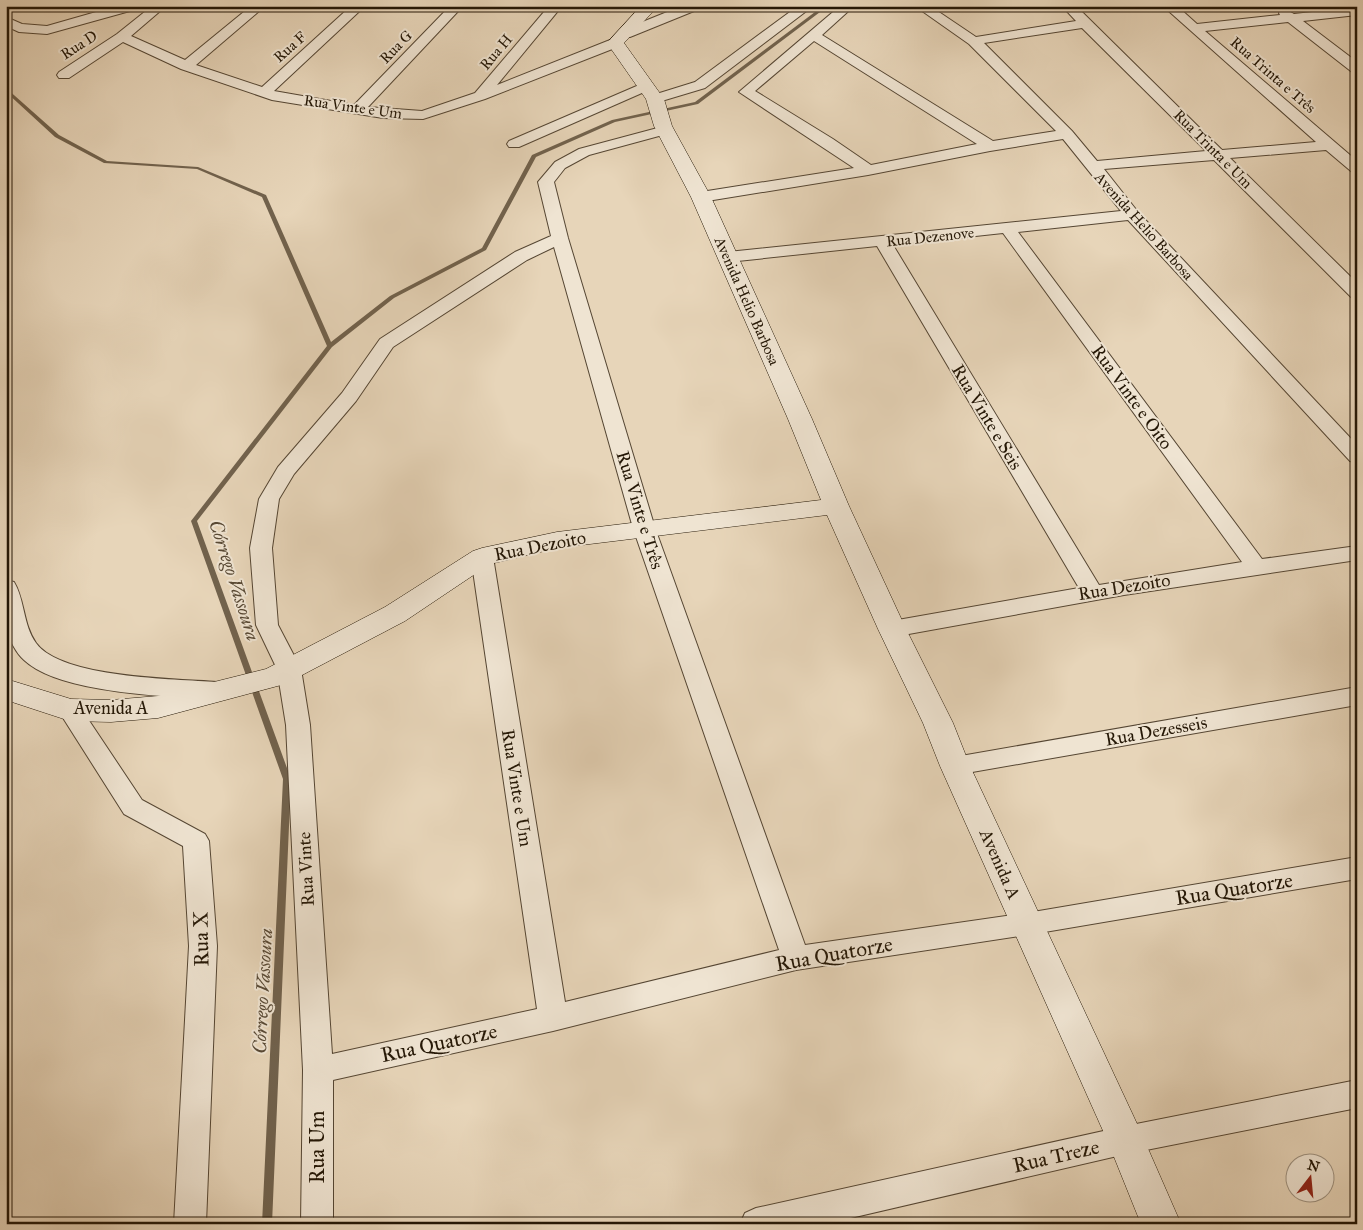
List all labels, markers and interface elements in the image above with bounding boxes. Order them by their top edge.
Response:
street label: Rua D [57,27,101,63]
street label: Rua G [376,27,416,67]
street label: Rua F [270,28,310,66]
street label: Rua H [476,31,516,73]
street label: Rua Trinta e Três [1227,33,1319,117]
street label: Rua Vinte e Um [303,91,404,123]
street label: Rua Trinta e Um [1170,106,1256,192]
street label: Avenida Helio Barbosa [1090,168,1198,284]
street label: Rua Dezenove [885,223,975,251]
street label: Avenida Helio Barbosa [710,233,784,369]
street label: Rua Vinte e Oito [1087,340,1177,454]
street label: Rua Vinte e Seis [947,360,1027,474]
street label: Rua Vinte e Três [612,448,668,572]
water label: Córrego Vassoura [204,517,265,643]
street label: Rua Dezoito [492,526,588,566]
street label: Rua Dezoito [1076,569,1172,605]
street label: Avenida A [73,697,148,719]
street label: Rua Dezesseis [1103,711,1209,751]
street label: Rua Vinte e Um [497,728,537,848]
street label: Avenida A [974,825,1025,903]
street label: Rua Vinte [293,831,319,907]
street label: Rua Quatorze [1173,867,1295,911]
street label: Rua X [188,911,214,967]
water label: Córrego Vassoura [248,928,277,1054]
street label: Rua Quatorze [773,931,895,977]
street label: Rua Quatorze [378,1018,500,1068]
street label: Rua Um [304,1110,330,1183]
street label: Rua Treze [1010,1133,1102,1179]
north arrow [1286,1152,1336,1202]
text: N [1305,1156,1322,1176]

